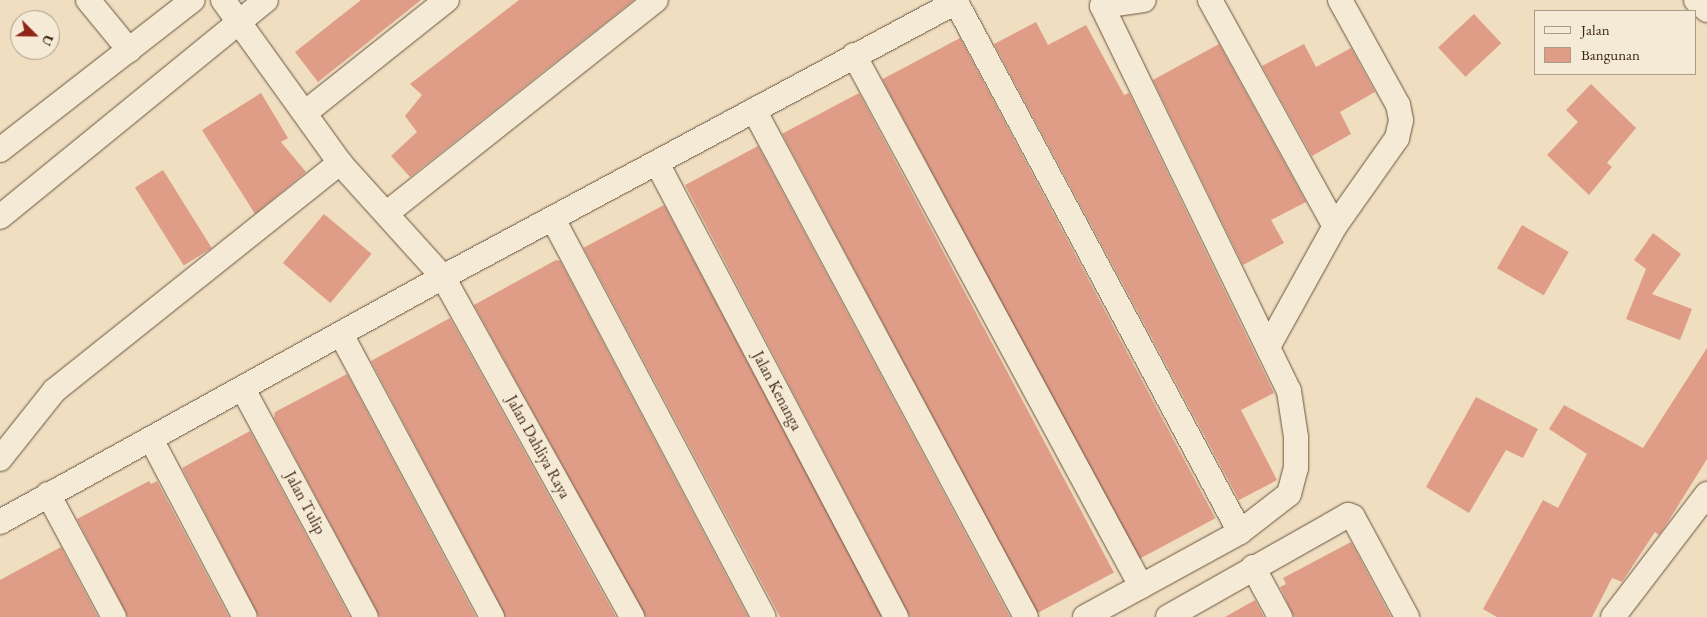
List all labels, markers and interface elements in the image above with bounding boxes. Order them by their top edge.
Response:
north arrow [10,10,60,60]
legend [1534,10,1697,75]
text: Jalan [1581,20,1610,39]
text: U [38,32,58,49]
text: Bangunan [1581,45,1640,64]
street label: Jalan Kenanga [748,348,806,434]
street label: Jalan Dahliya Raya [502,392,574,502]
street label: Jalan Tulip [280,468,330,538]

